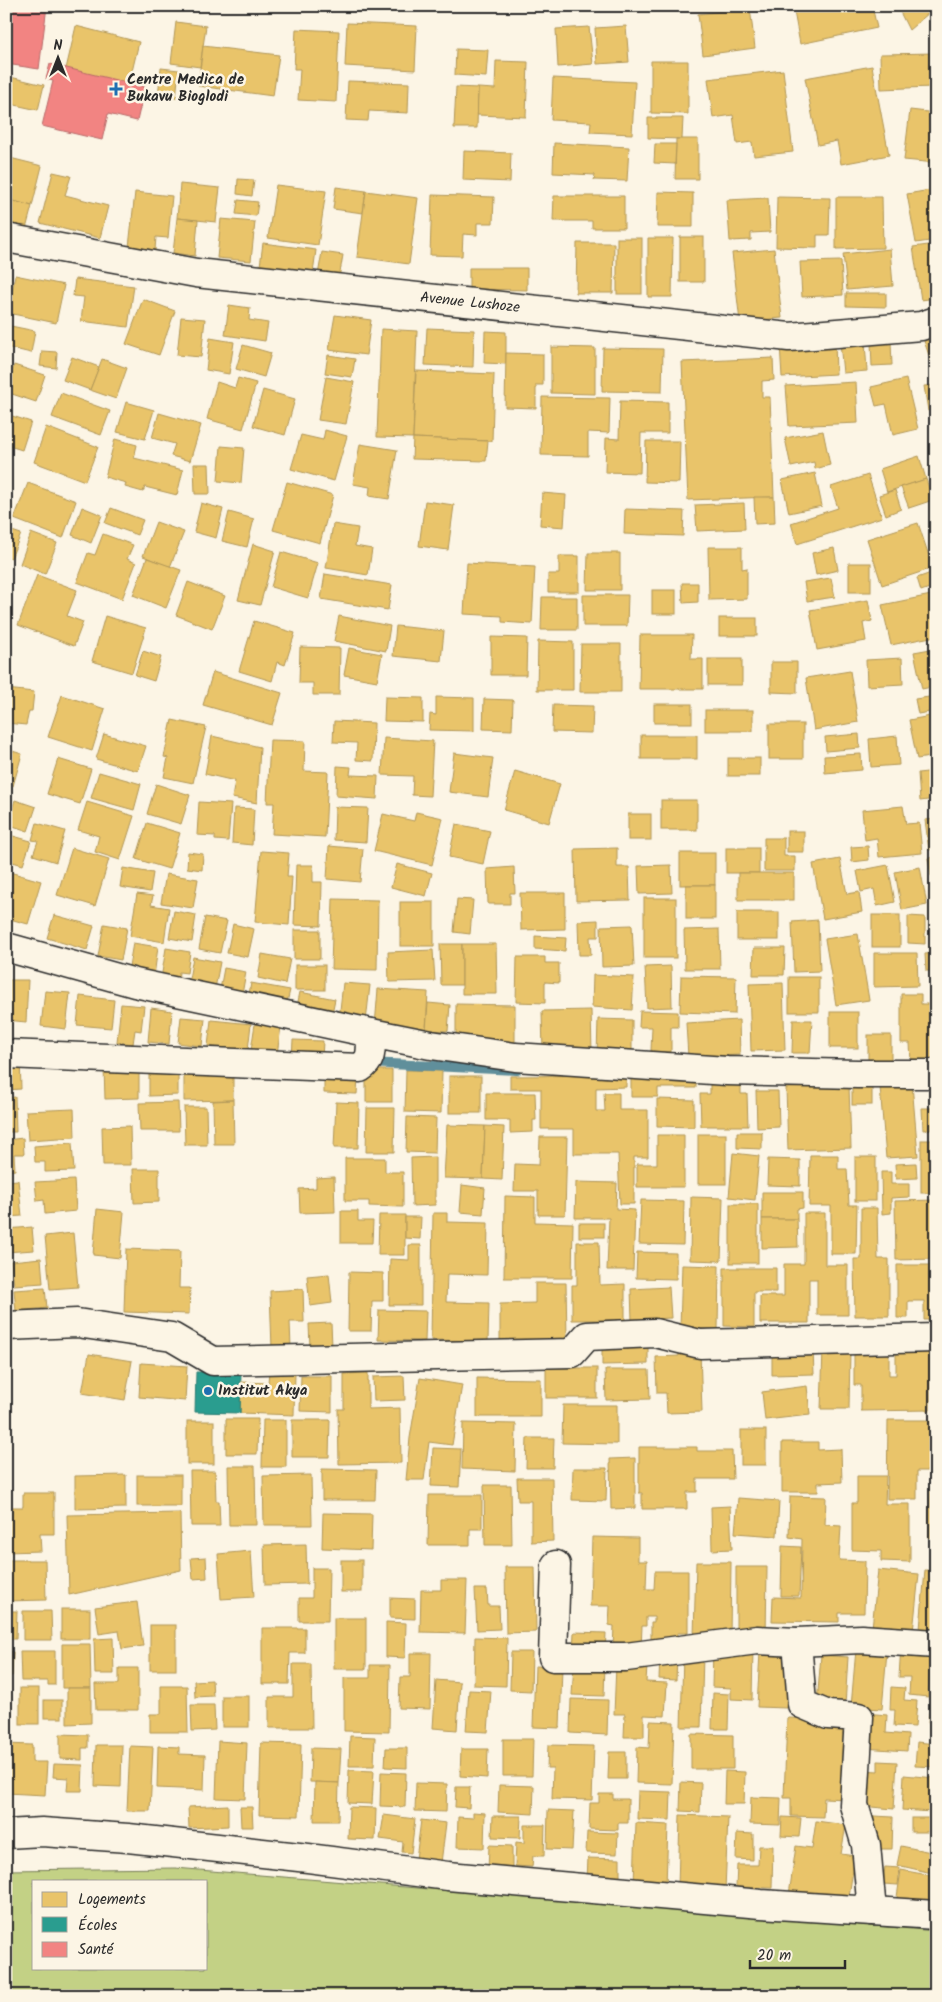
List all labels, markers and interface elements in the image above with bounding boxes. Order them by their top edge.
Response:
north arrow [32,32,82,82]
text: N [54,35,63,57]
place label: Centre Medica de Bukavu Bioglodi [127,68,245,109]
marker: Centre Medica de Bukavu Bioglodi [109,82,123,96]
street label: Avenue Lushoze [419,286,521,320]
place label: Institut Akya [218,1379,308,1403]
marker: Institut Akya [202,1385,214,1397]
legend [32,1880,208,1970]
text: Logements [78,1888,146,1912]
text: Écoles [78,1914,118,1938]
scale bar [750,1937,844,1969]
text: Santé [78,1938,115,1962]
text: 20 m [757,1944,791,1968]

